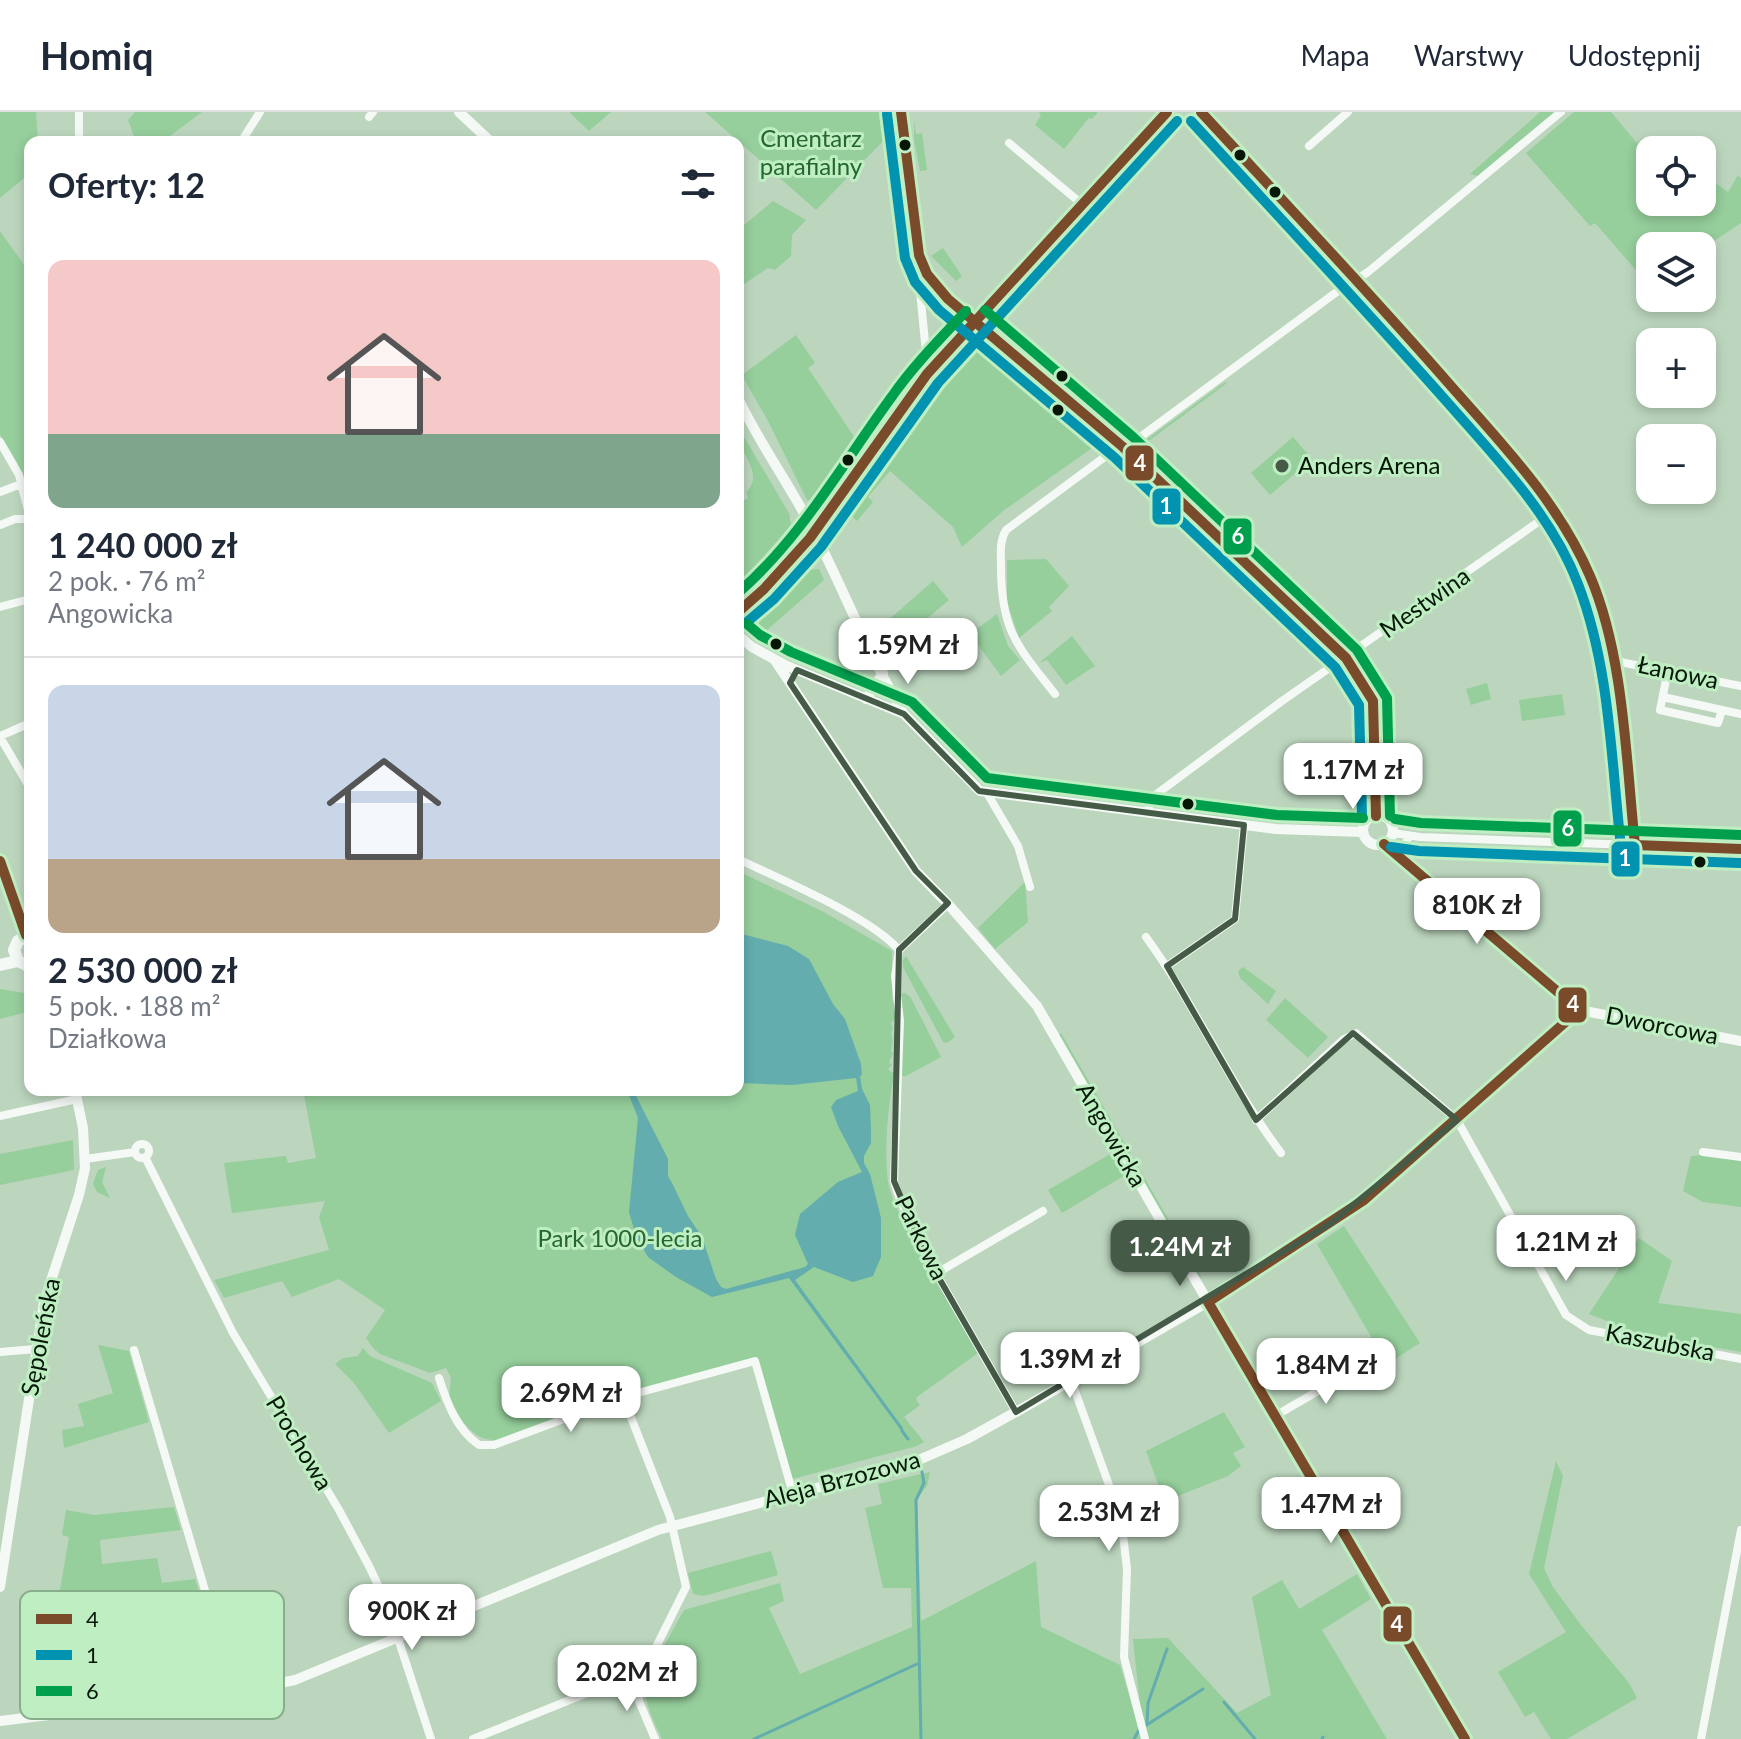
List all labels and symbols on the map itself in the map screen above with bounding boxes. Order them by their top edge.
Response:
park label: Cmentarz parafialny [760,123,863,180]
unlabelled marker [897,137,913,153]
unlabelled marker [1232,147,1248,163]
unlabelled marker [1267,184,1283,200]
unlabelled marker [1054,368,1070,384]
unlabelled marker [1050,402,1066,418]
line badge: 4 [1124,444,1155,482]
text: 4 [1134,449,1147,476]
place label: Anders Arena [1298,450,1441,479]
unlabelled marker [840,452,856,468]
marker: Anders Arena [1273,457,1291,475]
line badge: 1 [1151,487,1182,526]
text: 1 [1160,492,1172,519]
line badge: 6 [1222,517,1253,556]
text: 6 [1232,522,1245,549]
street label: Mestwina [1373,560,1475,643]
pin: 1.59M zł [825,618,991,686]
unlabelled marker [768,636,784,652]
street label: Łanowa [1635,649,1721,694]
pin: 1.17M zł [1270,743,1436,811]
unlabelled marker [1180,796,1196,812]
line badge: 6 [1552,809,1583,848]
text: 6 [1562,814,1575,841]
line badge: 1 [1610,840,1641,878]
text: 1 [1619,844,1631,871]
unlabelled marker [1692,854,1708,870]
pin: 810K zł [1403,878,1551,946]
line badge: 4 [1557,986,1588,1024]
text: 4 [1567,990,1580,1017]
street label: Dworcowa [1604,999,1721,1050]
street label: Angowicka [1071,1077,1154,1192]
street label: Parkowa [890,1190,955,1284]
pin: 1.21M zł [1483,1215,1649,1283]
pin: 1.24M zł [1097,1220,1263,1288]
park label: Park 1000-lecia [537,1223,703,1252]
street label: Sępoleńska [14,1276,65,1398]
street label: Kaszubska [1603,1317,1717,1366]
pin: 1.39M zł [987,1332,1153,1400]
pin: 1.84M zł [1243,1338,1409,1406]
pin: 2.69M zł [488,1366,654,1434]
street label: Prochowa [261,1390,340,1495]
street label: Aleja Brzozowa [760,1444,923,1513]
pin: 1.47M zł [1248,1477,1414,1545]
pin: 2.53M zł [1026,1485,1192,1553]
pin: 900K zł [338,1584,486,1652]
legend [20,1591,284,1719]
text: 4 [86,1605,99,1632]
line badge: 4 [1382,1605,1413,1643]
text: 4 [1391,1610,1404,1637]
text: 1 [86,1641,99,1668]
pin: 2.02M zł [544,1645,710,1713]
text: 6 [86,1677,99,1704]

